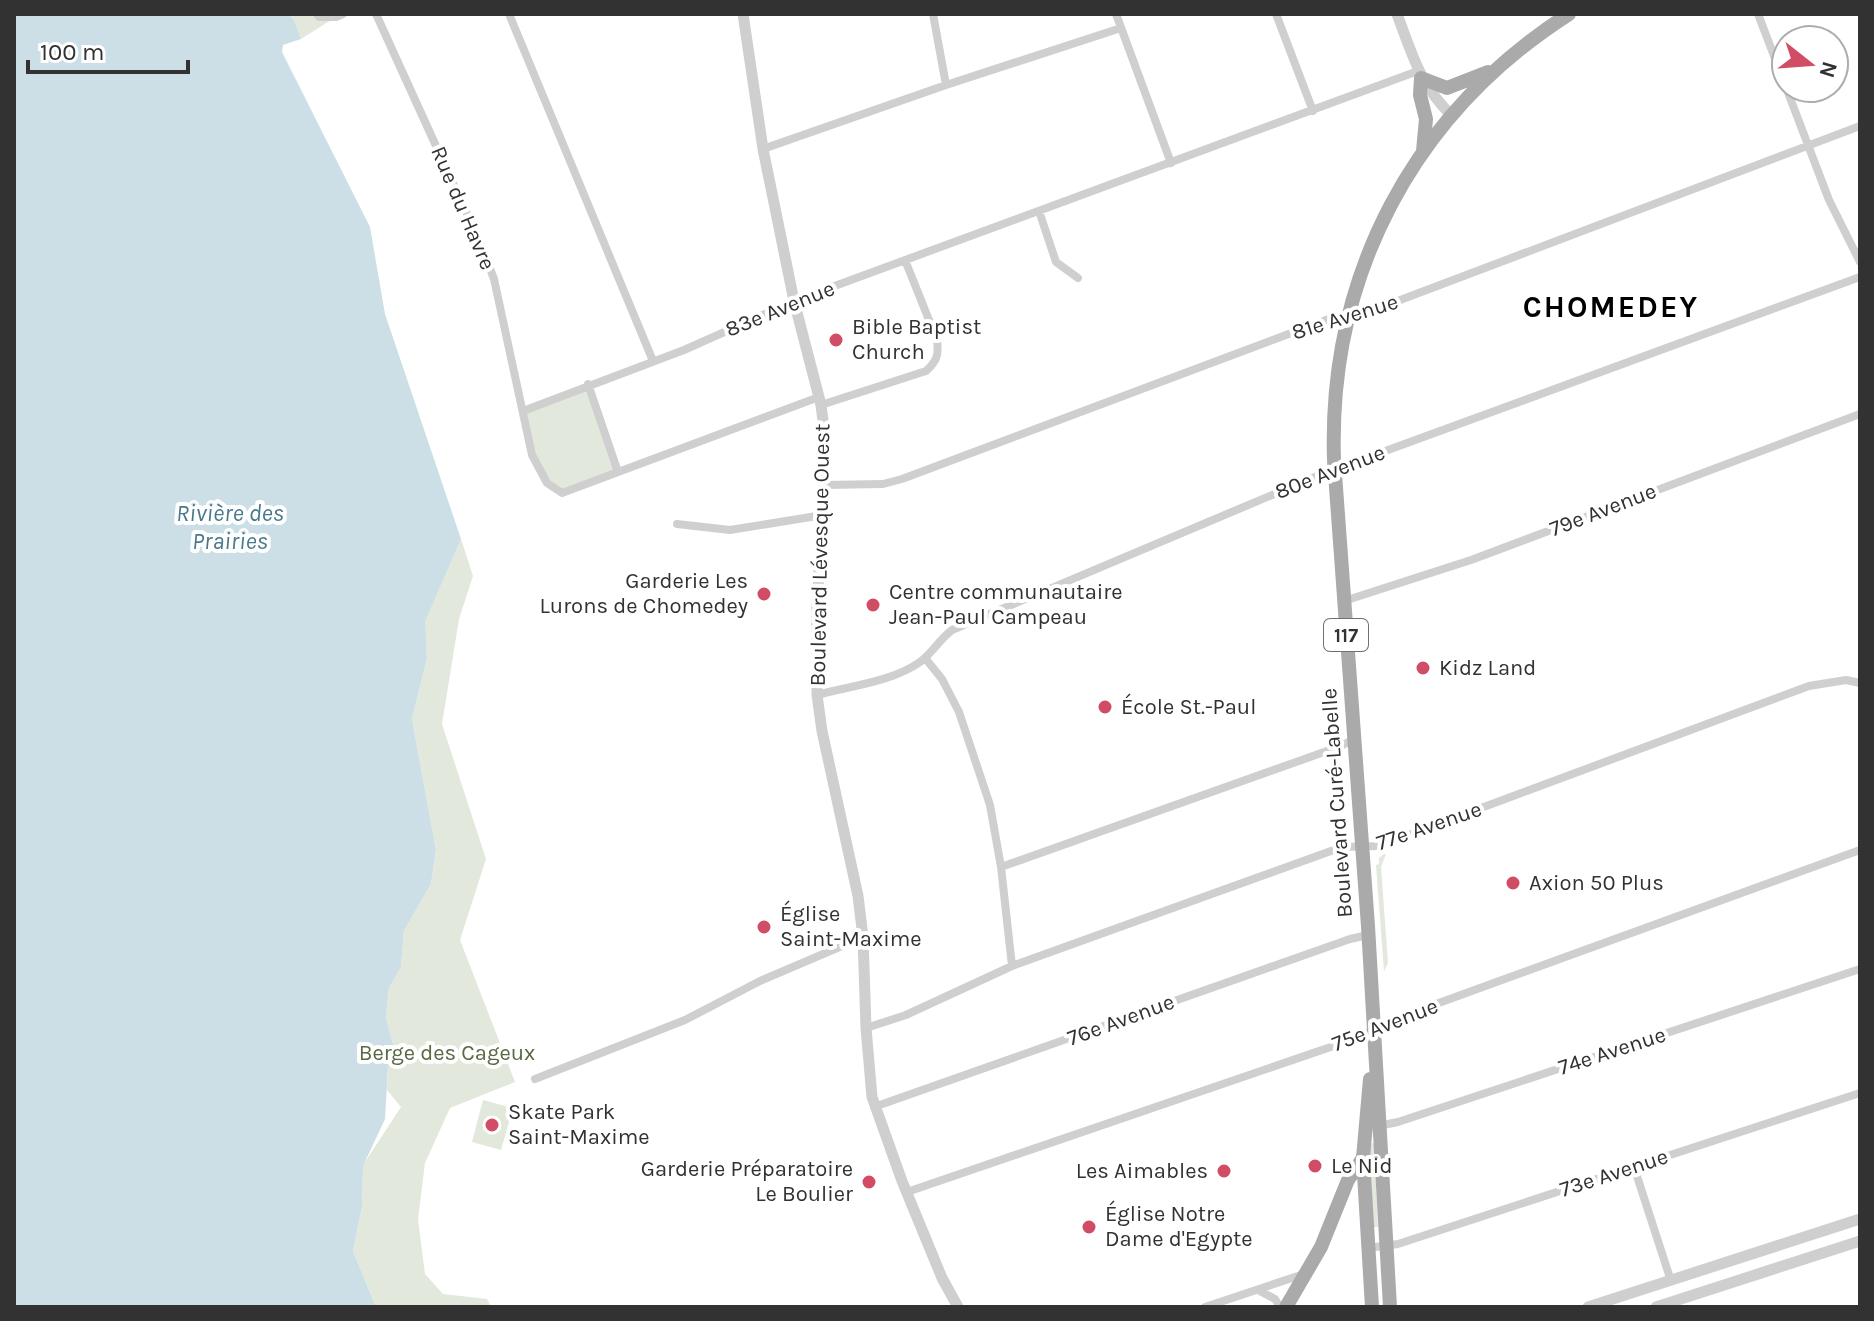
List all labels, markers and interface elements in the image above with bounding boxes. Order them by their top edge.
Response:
scale bar [28,24,188,74]
north arrow [1770,24,1850,104]
text: 100 m [40,38,105,66]
text: N [1813,58,1843,81]
street label: Rue du Havre [425,142,501,274]
street label: 83e Avenue [722,275,838,343]
street label: 81e Avenue [1289,289,1401,345]
district label: CHOMEDEY [1523,289,1699,325]
place label: Bible Baptist Church [852,314,981,365]
marker: Bible Baptist Church [827,331,845,349]
street label: Boulevard Lévesque Ouest [805,423,835,687]
street label: 80e Avenue [1271,439,1389,505]
street label: 79e Avenue [1546,478,1660,542]
water label: Rivière des Prairies [176,499,284,555]
place label: Garderie Les Lurons de Chomedey [540,568,748,619]
place label: Centre communautaire Jean-Paul Campeau [889,579,1123,630]
marker: Garderie Les Lurons de Chomedey [755,585,773,603]
marker: Centre communautaire Jean-Paul Campeau [864,596,882,614]
road number: 117 [1324,619,1368,651]
place label: Kidz Land [1439,655,1536,681]
marker: Kidz Land [1414,659,1432,677]
street label: Boulevard Curé-Labelle [1316,687,1358,919]
place label: École St.-Paul [1121,693,1256,720]
marker: École St.-Paul [1096,698,1114,716]
street label: 77e Avenue [1373,796,1485,856]
place label: Axion 50 Plus [1529,870,1664,896]
marker: Axion 50 Plus [1504,874,1522,892]
place label: Église Saint-Maxime [780,900,922,952]
marker: Église Saint-Maxime [755,918,773,936]
street label: 76e Avenue [1064,989,1178,1051]
street label: 75e Avenue [1328,993,1442,1057]
street label: 74e Avenue [1555,1021,1669,1081]
park label: Berge des Cageux [359,1040,535,1066]
place label: Skate Park Saint-Maxime [508,1099,650,1150]
marker: Skate Park Saint-Maxime [483,1116,501,1134]
street label: 73e Avenue [1557,1143,1671,1203]
place label: Le Nid [1331,1153,1392,1179]
place label: Garderie Préparatoire Le Boulier [641,1156,853,1207]
marker: Le Nid [1306,1157,1324,1175]
place label: Les Aimables [1076,1158,1208,1184]
marker: Les Aimables [1215,1162,1233,1180]
marker: Garderie Préparatoire Le Boulier [860,1173,878,1191]
place label: Église Notre Dame d'Egypte [1105,1200,1253,1252]
marker: Église Notre Dame d'Egypte [1080,1218,1098,1236]

